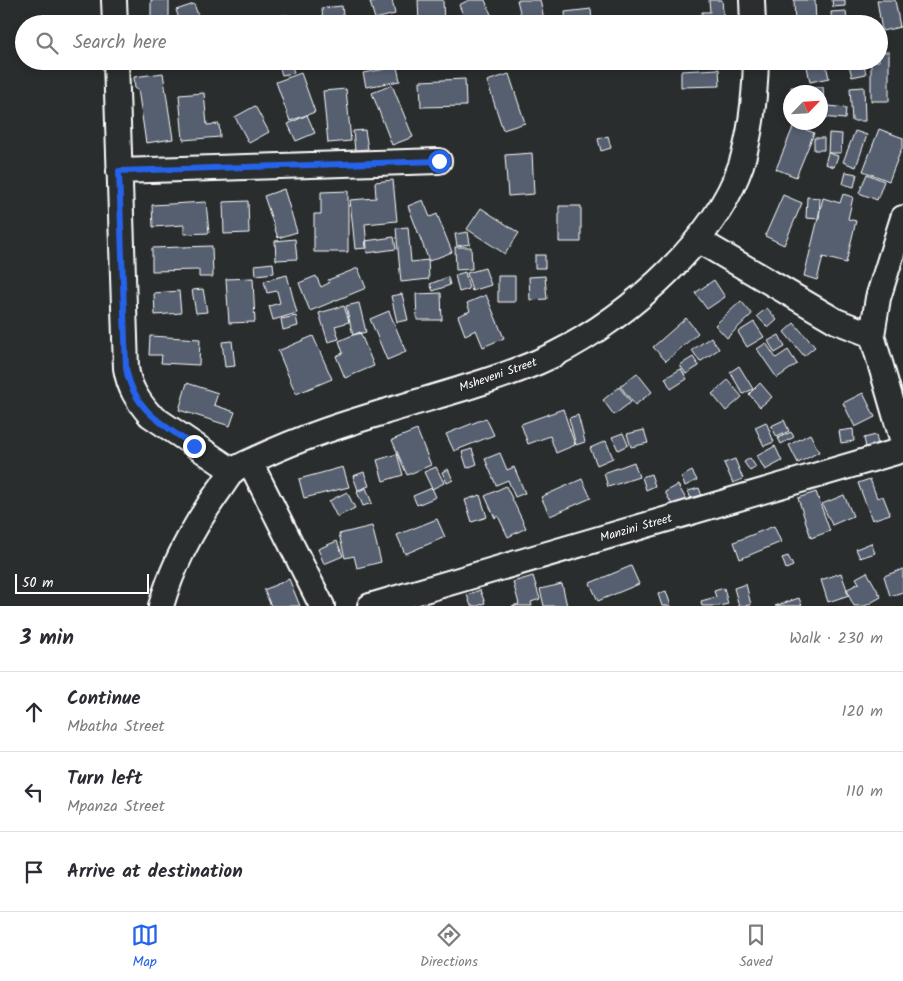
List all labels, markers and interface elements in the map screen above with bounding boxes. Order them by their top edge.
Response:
search box [15,15,888,70]
text: Search here [73,28,167,58]
icon: search [33,29,61,57]
north arrow [783,85,828,130]
route start [428,150,451,173]
street label: Msheveni Street [456,353,540,397]
route end [183,435,206,458]
street label: Manzini Street [598,509,675,547]
scale bar [15,571,149,594]
text: 50 m [22,572,53,594]
text: 3 min [20,622,74,655]
text: Walk · 230 m [789,626,883,651]
text: Continue [67,684,140,714]
icon: ahead [20,698,48,726]
text: 120 m [842,699,883,724]
text: Mbatha Street [67,714,165,739]
text: Turn left [67,764,142,794]
icon: left [20,778,48,806]
text: 110 m [846,779,883,804]
text: Mpanza Street [67,794,165,819]
text: Arrive at destination [67,857,243,887]
icon: arrive [20,858,48,886]
tab: Map [131,921,159,973]
tab: Directions [420,921,478,973]
tab: Saved [739,921,772,973]

